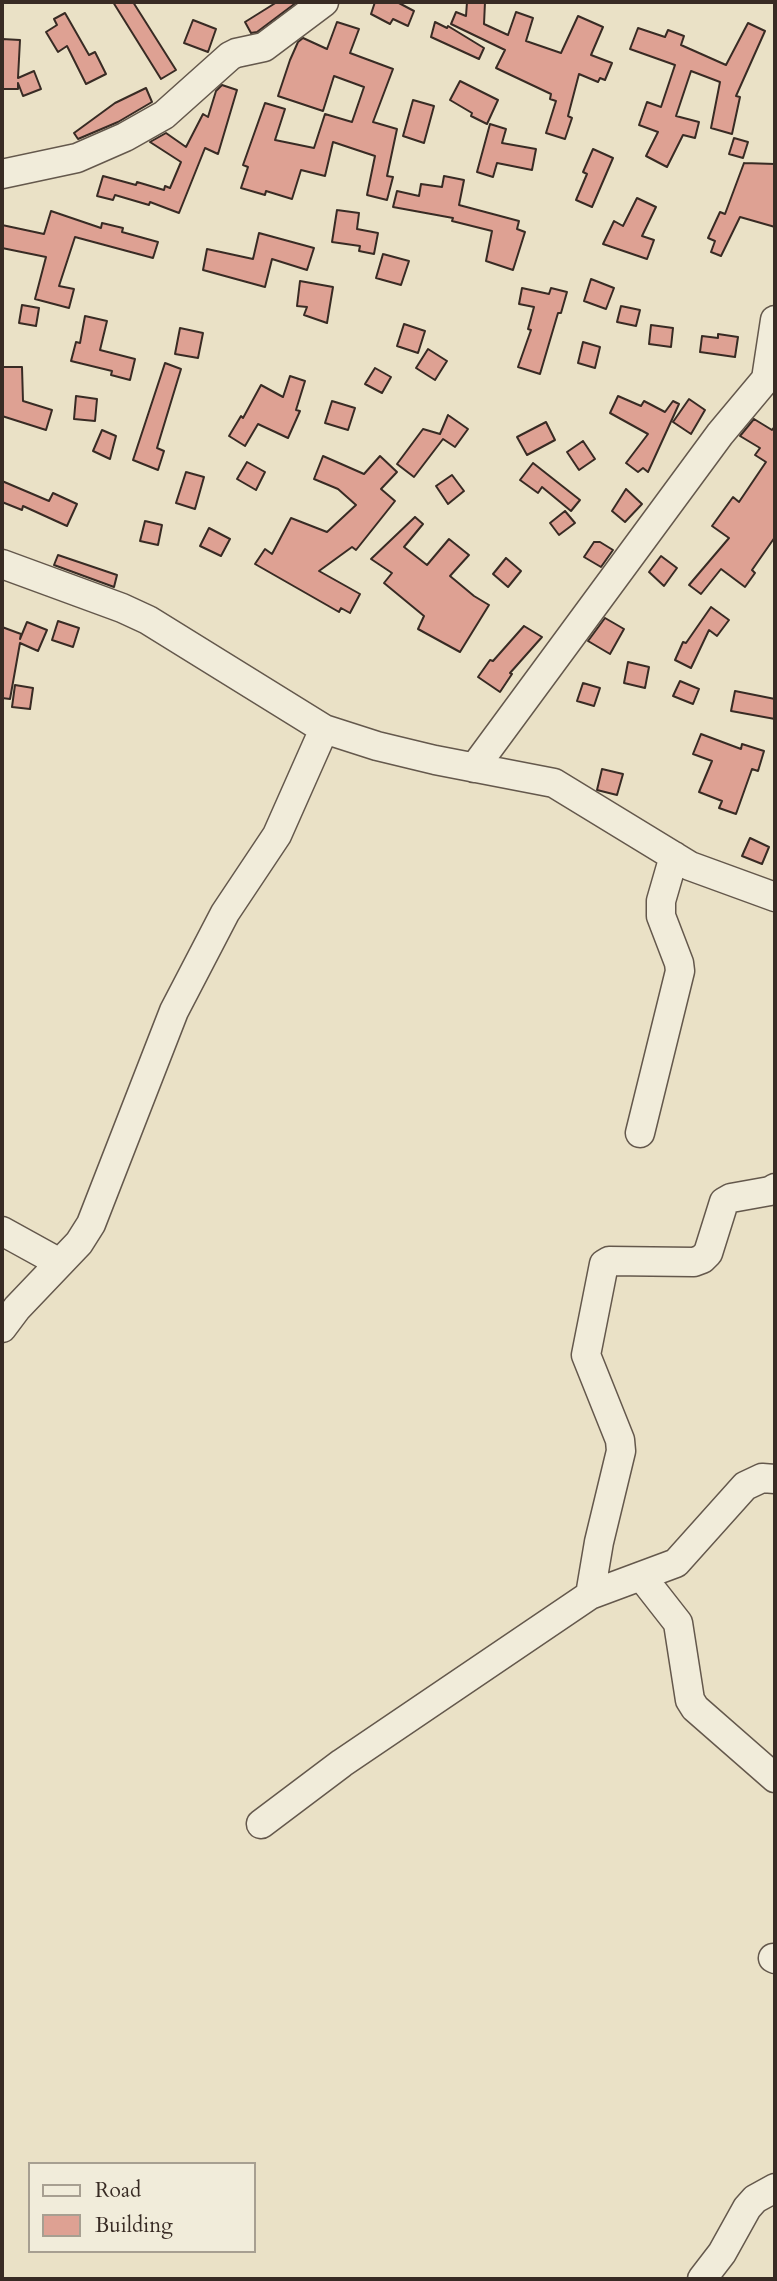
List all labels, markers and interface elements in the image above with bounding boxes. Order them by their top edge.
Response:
legend [28,2162,256,2253]
text: Road [95,2176,141,2205]
text: Building [95,2211,173,2240]

